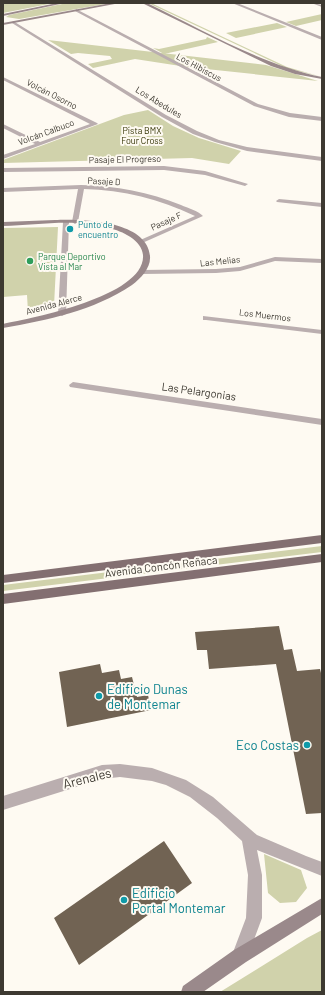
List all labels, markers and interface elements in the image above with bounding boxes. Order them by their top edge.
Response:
street label: Los Hibiscus [174,50,224,84]
street label: Volcán Osorno [25,76,79,112]
street label: Los Abedules [134,84,184,120]
street label: Volcán Calbuco [16,117,76,147]
park label: Pista BMX Four Cross [121,125,163,146]
street label: Pasaje El Progreso [89,153,161,165]
street label: Pasaje D [87,175,121,187]
street label: Pasaje F [149,209,183,233]
place label: Punto de encuentro [78,219,118,240]
marker: Punto de encuentro [65,224,75,234]
place label: Parque Deportivo Vista al Mar [38,251,106,272]
street label: Las Melias [199,253,241,269]
marker: Parque Deportivo Vista al Mar [25,256,35,266]
street label: Avenida Alerce [25,291,83,317]
street label: Los Muermos [238,306,292,324]
street label: Las Pelargonias [161,379,237,403]
street label: Avenida Concón Reñaca [104,553,218,579]
place label: Edificio Dunas de Montemar [107,681,188,712]
marker: Edificio Dunas de Montemar [94,691,104,701]
place label: Eco Costas [236,737,299,753]
marker: Eco Costas [302,740,312,750]
street label: Arenales [61,764,113,792]
place label: Edificio Portal Montemar [132,885,226,916]
marker: Edificio Portal Montemar [119,895,129,905]

